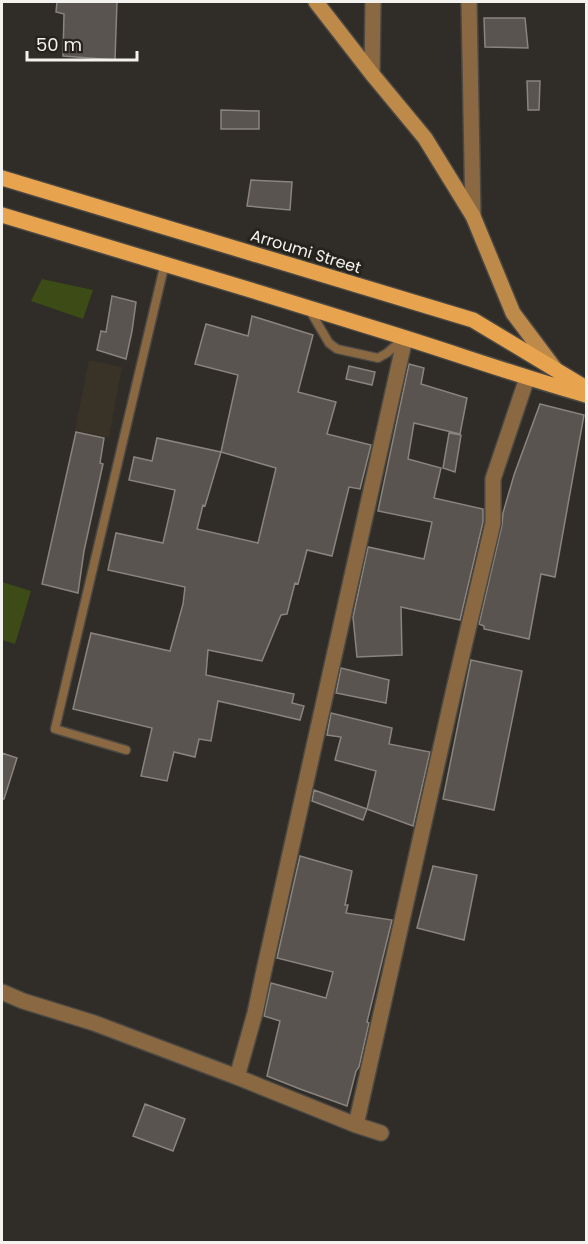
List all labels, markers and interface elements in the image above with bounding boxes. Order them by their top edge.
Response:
scale bar [27,24,136,62]
text: 50 m [36,32,82,57]
street label: Arroumi Street [248,224,364,279]

